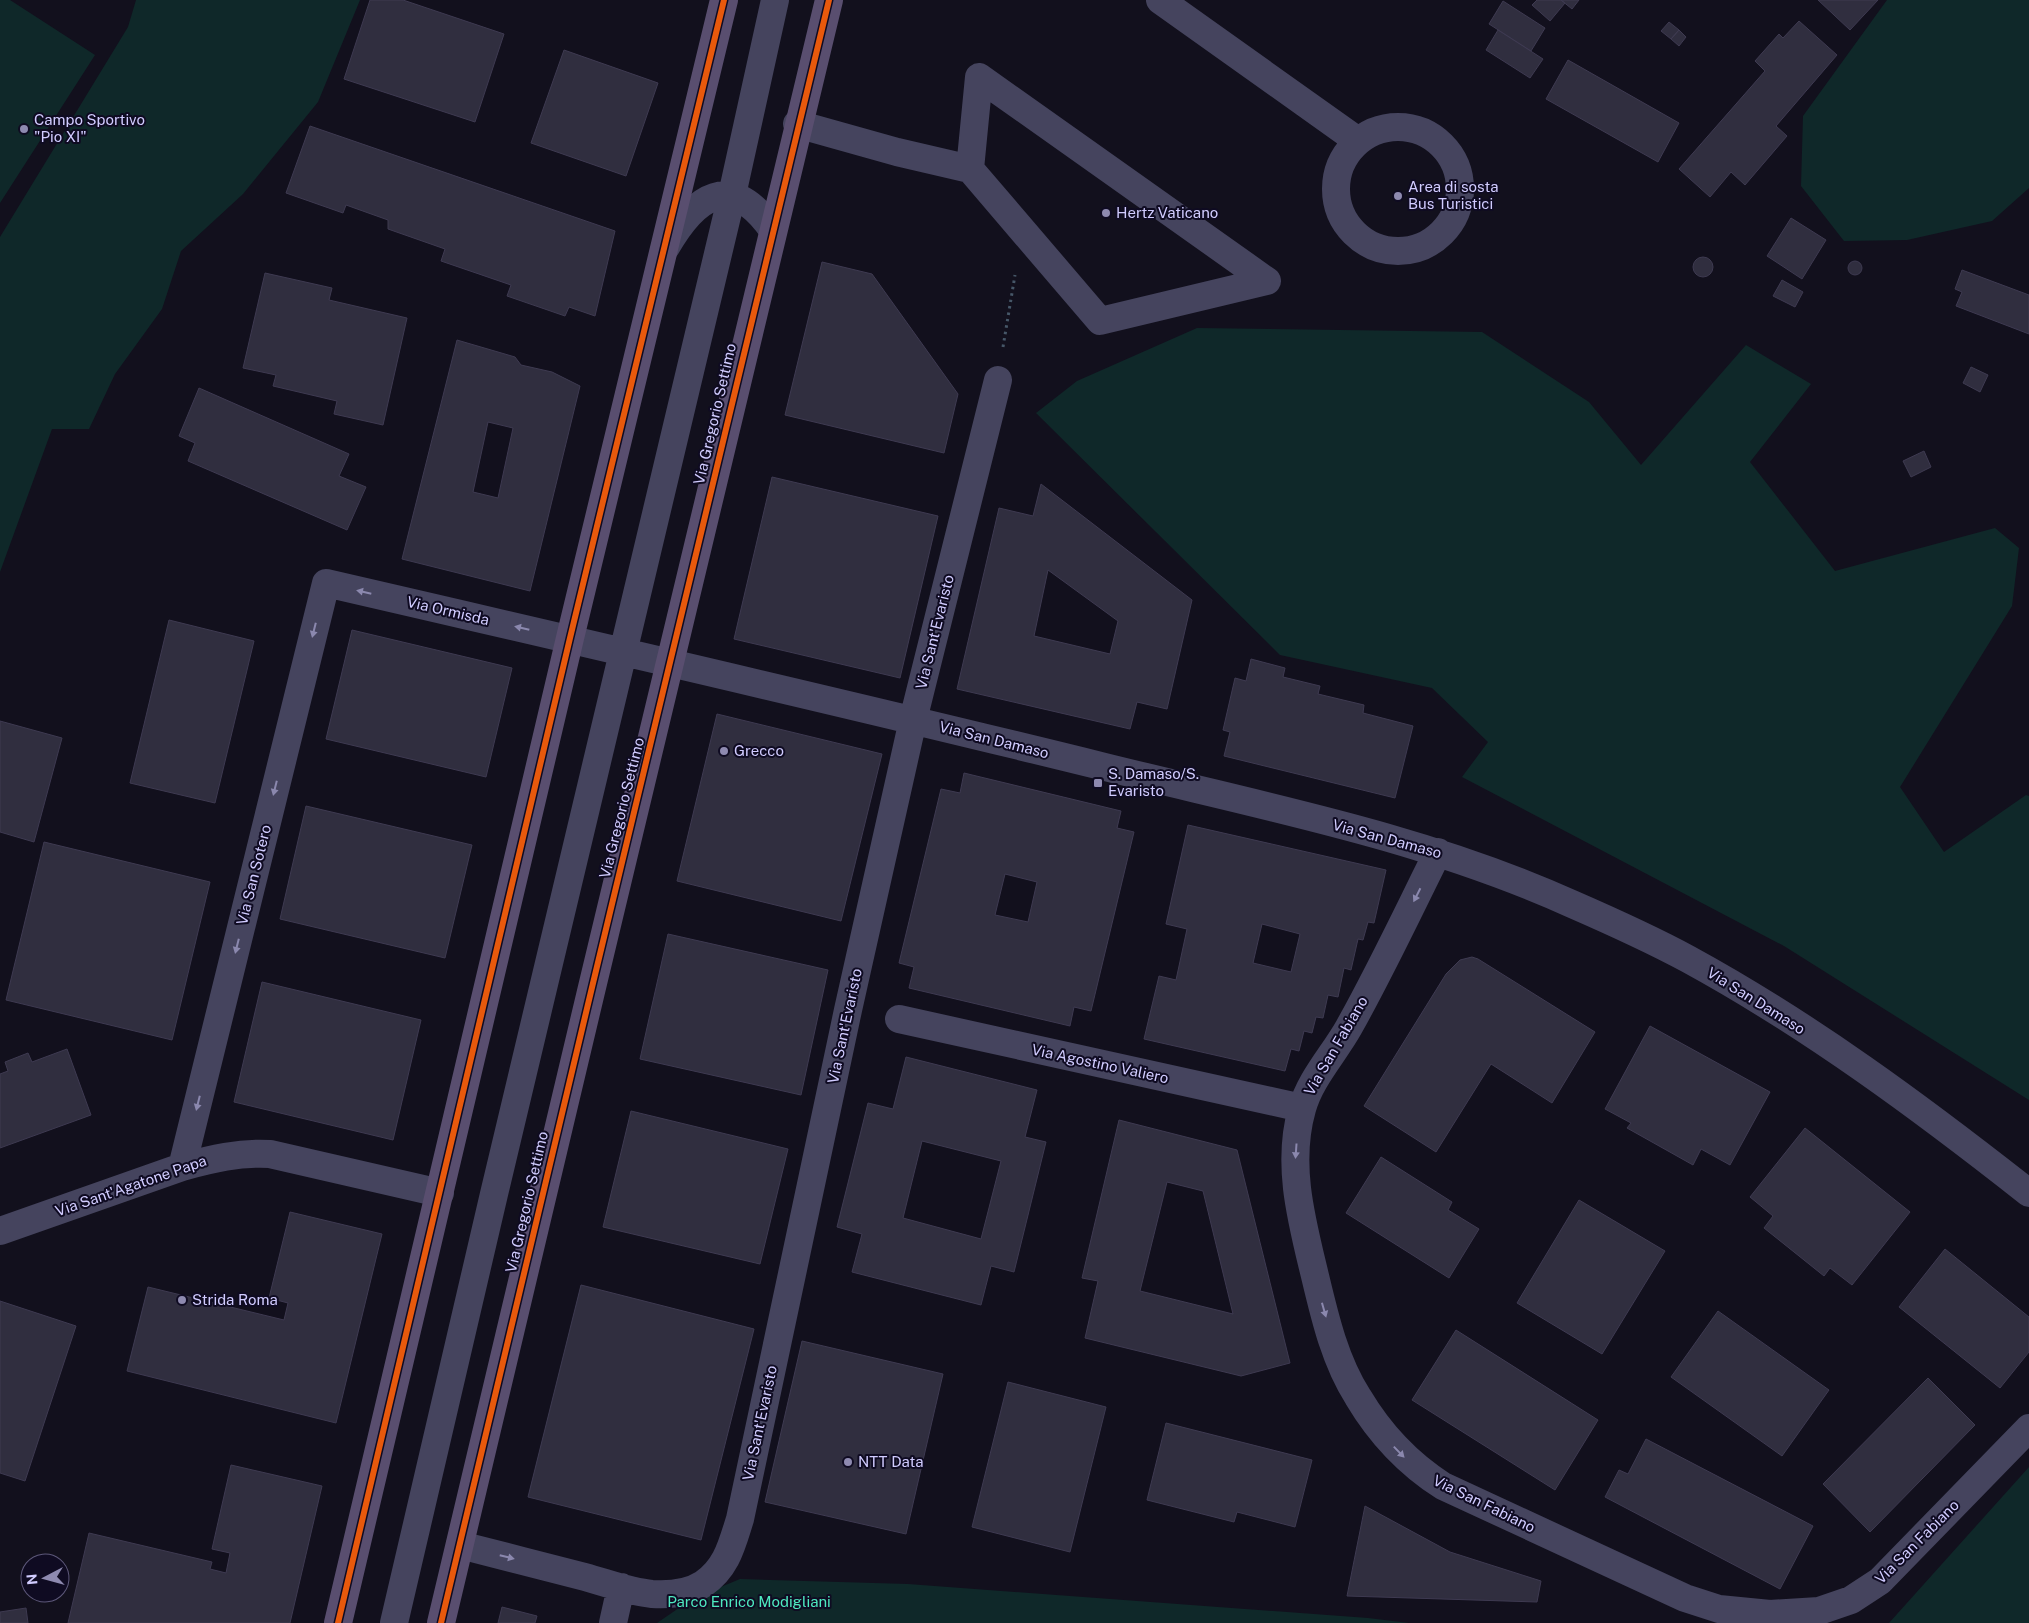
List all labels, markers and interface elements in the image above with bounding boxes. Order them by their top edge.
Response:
place label: Campo Sportivo "Pio XI" [34,111,145,145]
marker: Campo Sportivo "Pio XI" [18,123,30,135]
place label: Area di sosta Bus Turistici [1408,178,1498,212]
marker: Area di sosta Bus Turistici [1392,190,1404,202]
place label: Hertz Vaticano [1116,204,1218,221]
marker: Hertz Vaticano [1100,207,1112,219]
street label: Via Gregorio Settimo [690,342,739,486]
street label: Via Sant'Evaristo [912,573,957,691]
one-way arrow [356,588,371,596]
street label: Via Ormisda [405,593,491,628]
one-way arrow [310,623,318,638]
one-way arrow [515,624,530,632]
street label: Via San Damaso [938,718,1051,761]
street label: Via Gregorio Settimo [596,736,647,880]
place label: Grecco [734,742,784,759]
marker: Grecco [718,745,730,757]
place label: S. Damaso/S. Evaristo [1108,765,1199,799]
marker: S. Damaso/S. Evaristo [1092,777,1104,789]
one-way arrow [271,780,279,795]
street label: Via San Damaso [1331,816,1444,861]
street label: Via San Sotero [233,823,274,927]
one-way arrow [1413,888,1421,903]
one-way arrow [232,938,240,953]
street label: Via San Damaso [1704,964,1808,1038]
street label: Via Sant'Evaristo [824,967,865,1085]
street label: Via San Fabiano [1300,993,1371,1098]
street label: Via Agostino Valiero [1030,1041,1170,1086]
one-way arrow [194,1096,202,1111]
street label: Via Gregorio Settimo [502,1130,551,1274]
one-way arrow [1291,1143,1299,1159]
street label: Via Sant'Agatone Papa [53,1152,209,1219]
place label: Strida Roma [192,1291,278,1308]
marker: Strida Roma [176,1294,188,1306]
one-way arrow [1320,1302,1328,1317]
street label: Via Sant'Evaristo [739,1364,780,1482]
one-way arrow [1393,1445,1405,1457]
place label: NTT Data [858,1453,924,1470]
marker: NTT Data [842,1456,854,1468]
street label: Via San Fabiano [1430,1471,1538,1536]
street label: Via San Fabiano [1871,1496,1962,1587]
north arrow [20,1553,70,1603]
one-way arrow [499,1553,514,1561]
text: N [24,1573,41,1586]
park label: Parco Enrico Modigliani [667,1593,831,1610]

